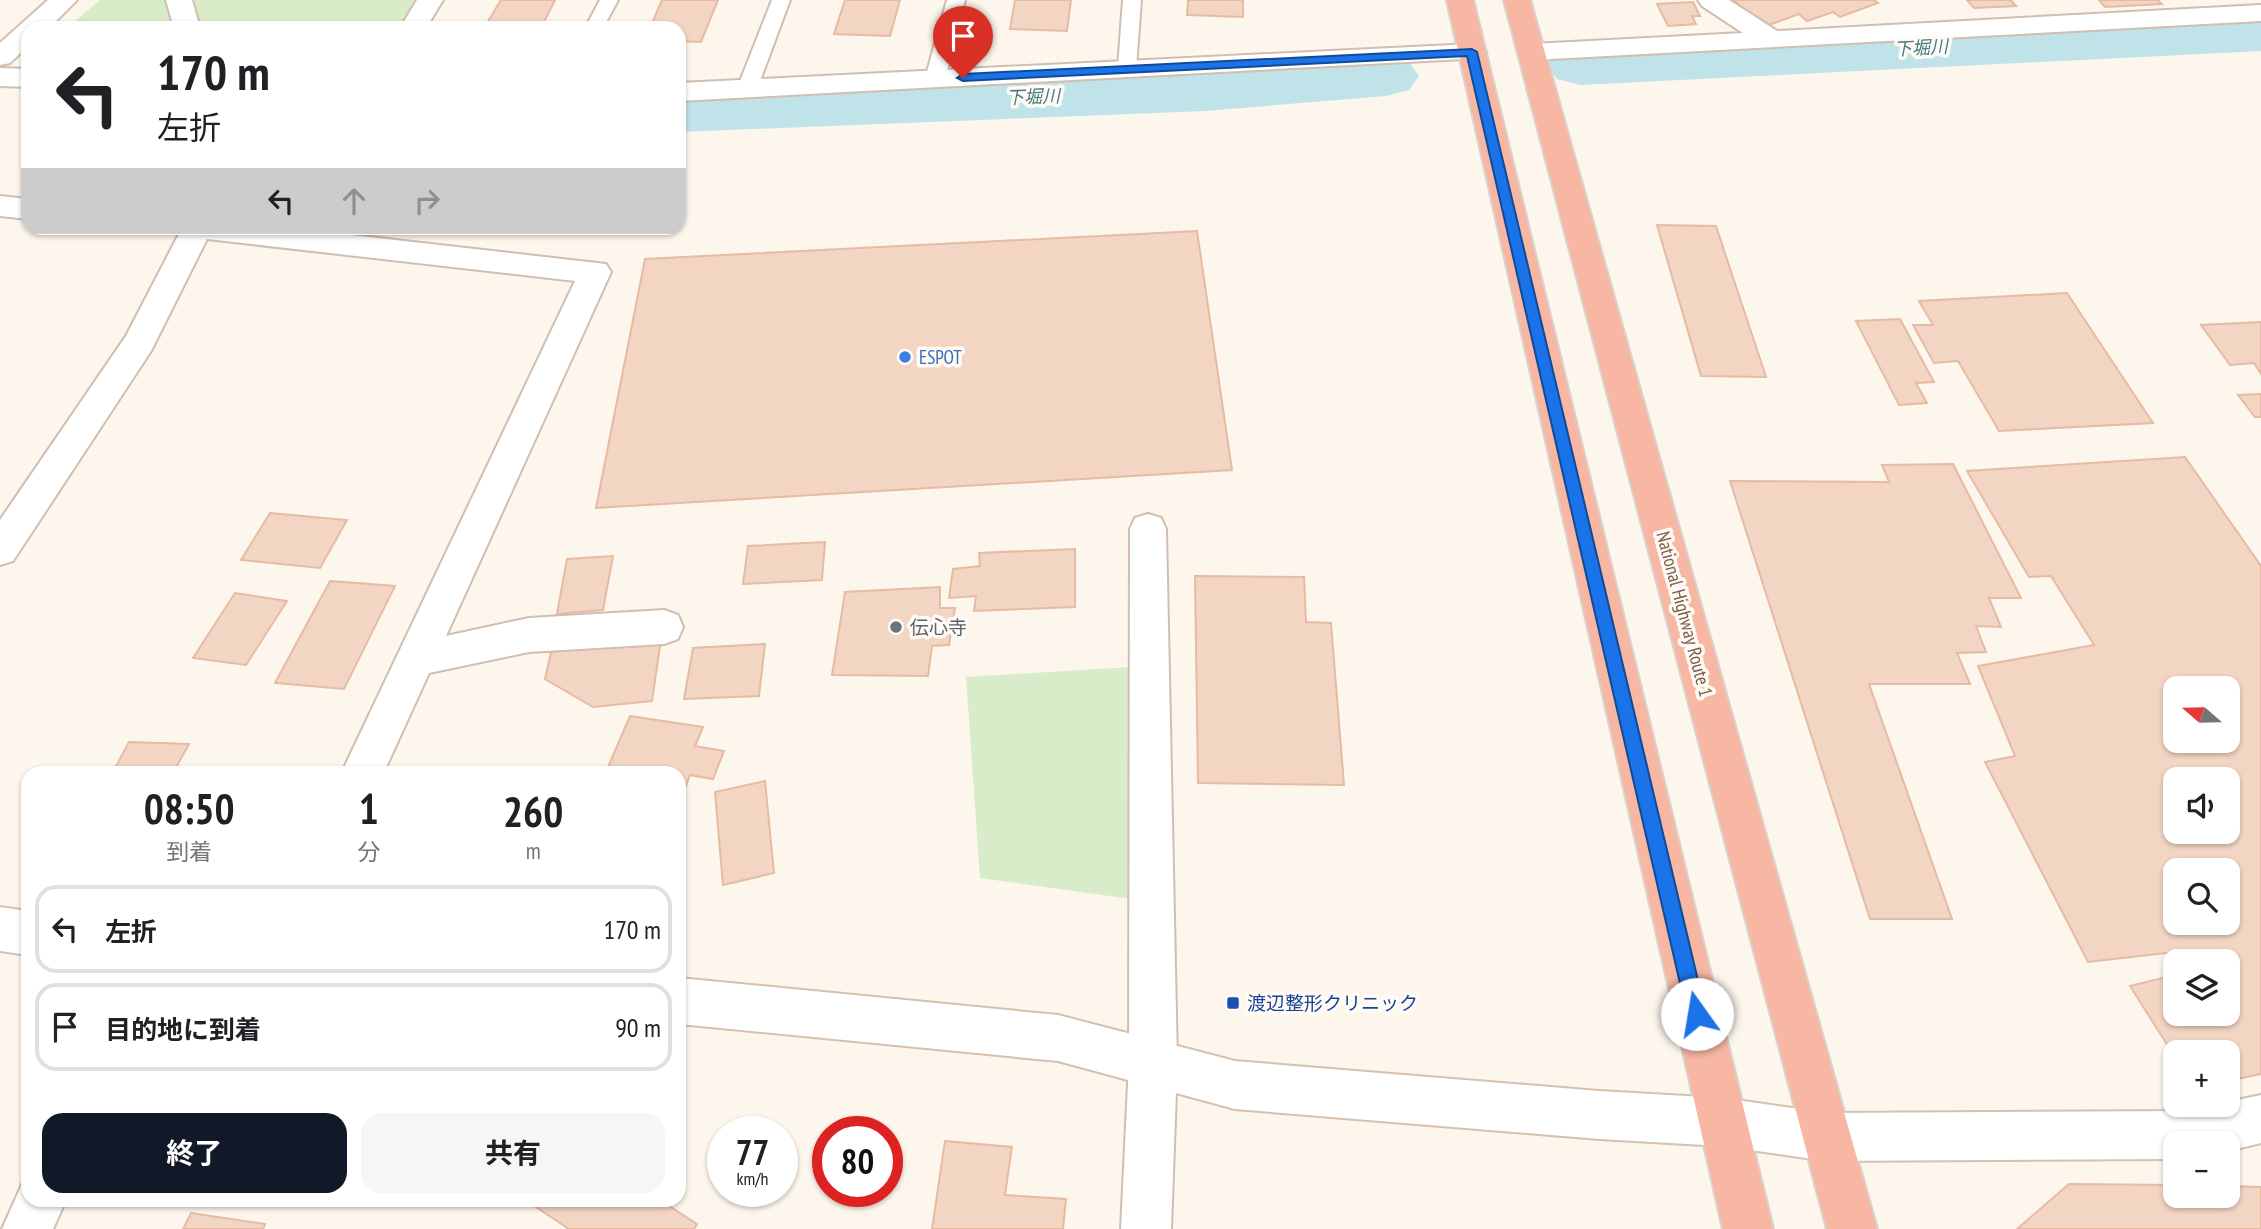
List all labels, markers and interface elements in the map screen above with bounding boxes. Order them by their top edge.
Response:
pin [933,6,993,78]
icon: arrive [944,17,982,55]
water label: 下堀川 [1893,34,1951,60]
text: 170 m [157,40,270,104]
icon: left [42,49,133,140]
water label: 下堀川 [1006,84,1062,109]
text: 左折 [157,106,221,148]
icon: left [262,182,300,220]
icon: ahead [335,182,373,220]
icon: right [408,182,446,220]
place label: ESPOT [919,345,962,369]
marker: ESPOT [897,349,913,365]
street label: National Highway Route 1 [1651,529,1719,699]
place label: 伝心寺 [910,615,967,639]
marker: 伝心寺 [888,619,904,635]
north arrow [2163,676,2240,752]
map controls [2163,676,2240,1208]
button: sound [2163,767,2240,844]
text: 08:50 [144,781,235,836]
text: 1 [359,781,379,836]
text: 260 [503,784,563,839]
text: m [526,836,541,865]
text: 到着 [166,837,212,866]
text: 分 [357,837,380,866]
button: search [2163,858,2240,935]
icon: left [46,910,84,948]
text: 170 m [603,913,661,946]
text: 左折 [105,915,157,948]
button: layers [2163,949,2240,1026]
position arrow [1660,977,1734,1051]
place label: 渡辺整形クリニック [1247,991,1418,1015]
marker: 渡辺整形クリニック [1225,995,1241,1011]
icon: arrive [46,1008,84,1046]
text: 90 m [615,1011,661,1044]
text: 目的地に到着 [105,1013,261,1046]
button: + [2163,1040,2240,1117]
button: 終了 [42,1113,347,1193]
button: 共有 [361,1113,665,1193]
speed limit sign: 80 [812,1116,903,1207]
text: 77 [736,1129,769,1175]
button: − [2163,1131,2240,1208]
text: km/h [737,1167,768,1190]

